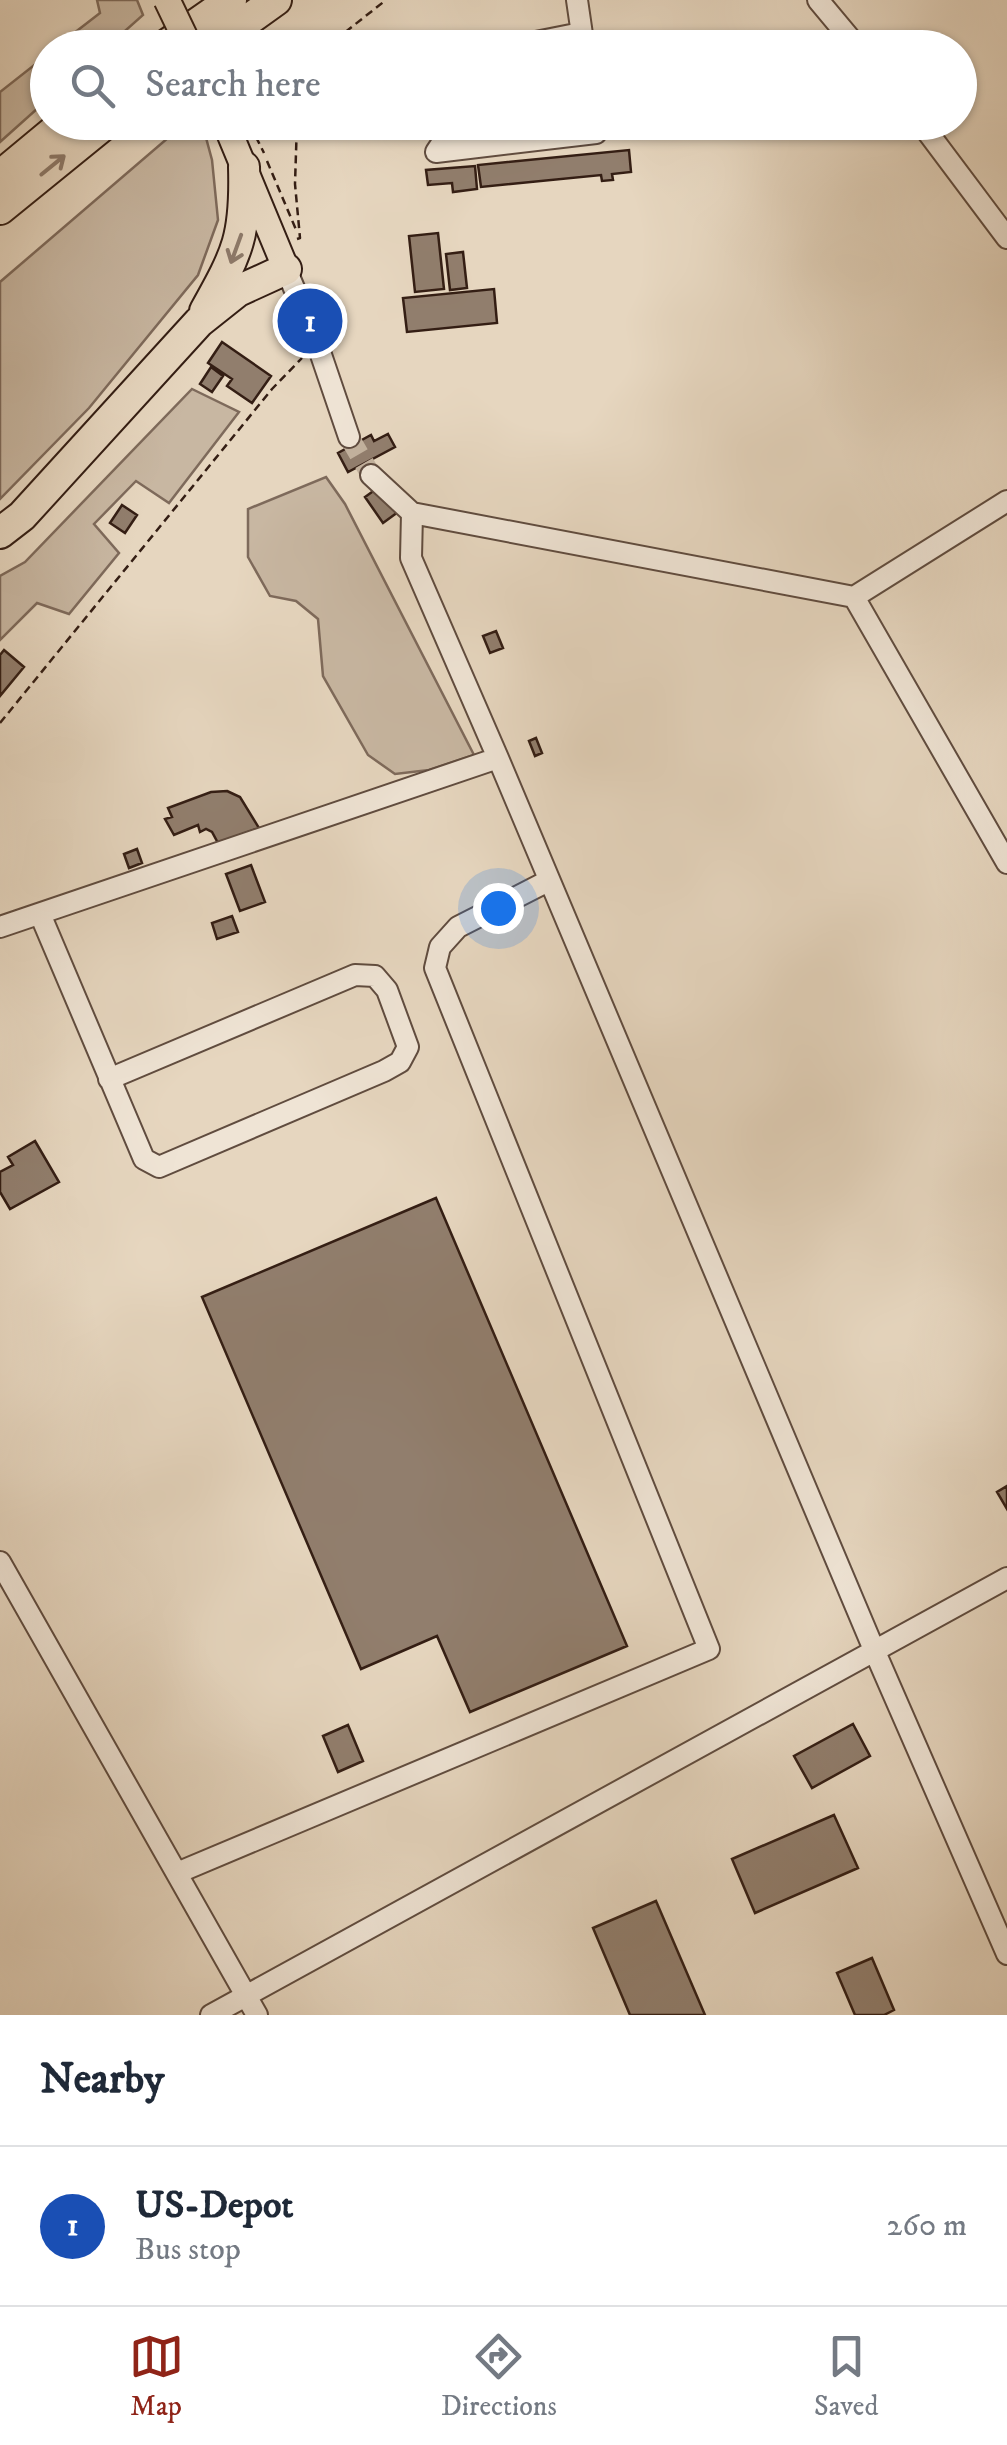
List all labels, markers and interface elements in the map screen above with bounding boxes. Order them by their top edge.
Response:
search box [30,30,977,140]
icon: search [65,58,120,113]
text: Search here [145,61,321,109]
one-way arrow [39,155,66,176]
one-way arrow [226,232,244,263]
pin: 1 [278,284,342,358]
your location [473,883,524,934]
text: Nearby [40,2054,164,2106]
text: US-Depot [135,2182,294,2230]
text: 1 [67,2206,78,2246]
text: 260 m [887,2206,967,2246]
text: Bus stop [135,2230,241,2270]
tab: Map [129,2329,184,2424]
tab: Directions [441,2329,557,2424]
tab: Saved [814,2329,878,2424]

